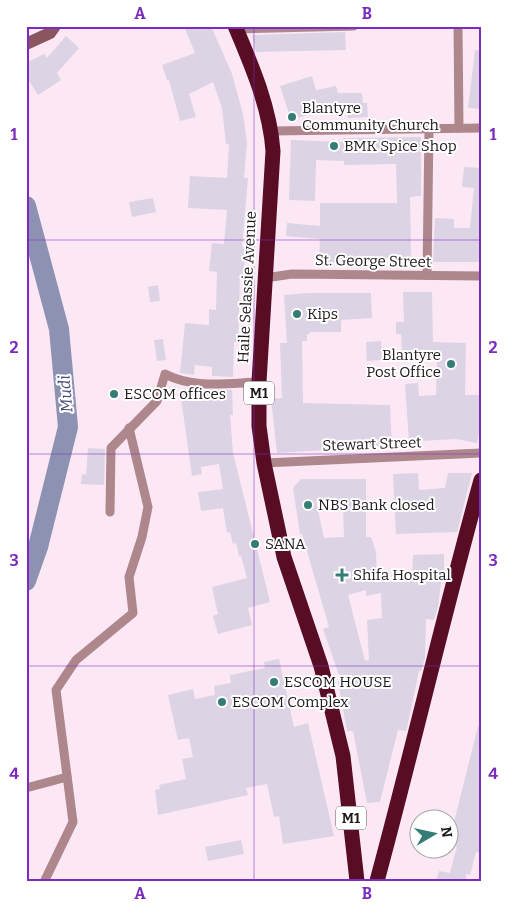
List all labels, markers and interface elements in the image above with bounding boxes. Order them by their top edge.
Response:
text: A [134,4,146,23]
text: B [362,4,372,23]
place label: Blantyre Community Church [302,99,440,134]
marker: Blantyre Community Church [286,111,298,123]
text: 1 [11,125,18,144]
text: 1 [490,125,497,144]
place label: BMK Spice Shop [344,137,457,155]
marker: BMK Spice Shop [328,140,340,152]
street label: Haile Selassie Avenue [234,211,260,363]
street label: St. George Street [315,251,432,271]
place label: Kips [307,305,338,323]
marker: Kips [291,308,303,320]
text: 2 [9,338,19,357]
text: 2 [488,338,498,357]
place label: Blantyre Post Office [366,346,441,381]
marker: Blantyre Post Office [445,358,457,370]
water label: Mudi [54,374,77,413]
road number: M1 [244,382,274,404]
place label: ESCOM offices [124,385,226,403]
marker: ESCOM offices [108,388,120,400]
street label: Stewart Street [322,433,422,455]
place label: NBS Bank closed [318,496,435,514]
marker: NBS Bank closed [302,499,314,511]
place label: SANA [265,535,306,553]
marker: SANA [249,538,261,550]
text: 3 [9,551,19,570]
text: 3 [488,551,498,570]
place label: Shifa Hospital [353,566,451,584]
marker: Shifa Hospital [335,568,349,582]
place label: ESCOM HOUSE [284,673,392,691]
marker: ESCOM HOUSE [268,676,280,688]
place label: ESCOM Complex [232,693,349,711]
marker: ESCOM Complex [216,696,228,708]
text: 4 [9,764,19,783]
text: 4 [488,764,498,783]
road number: M1 [336,806,366,830]
north arrow [410,810,460,860]
text: N [437,825,456,839]
text: A [134,884,146,903]
text: B [362,884,372,903]

